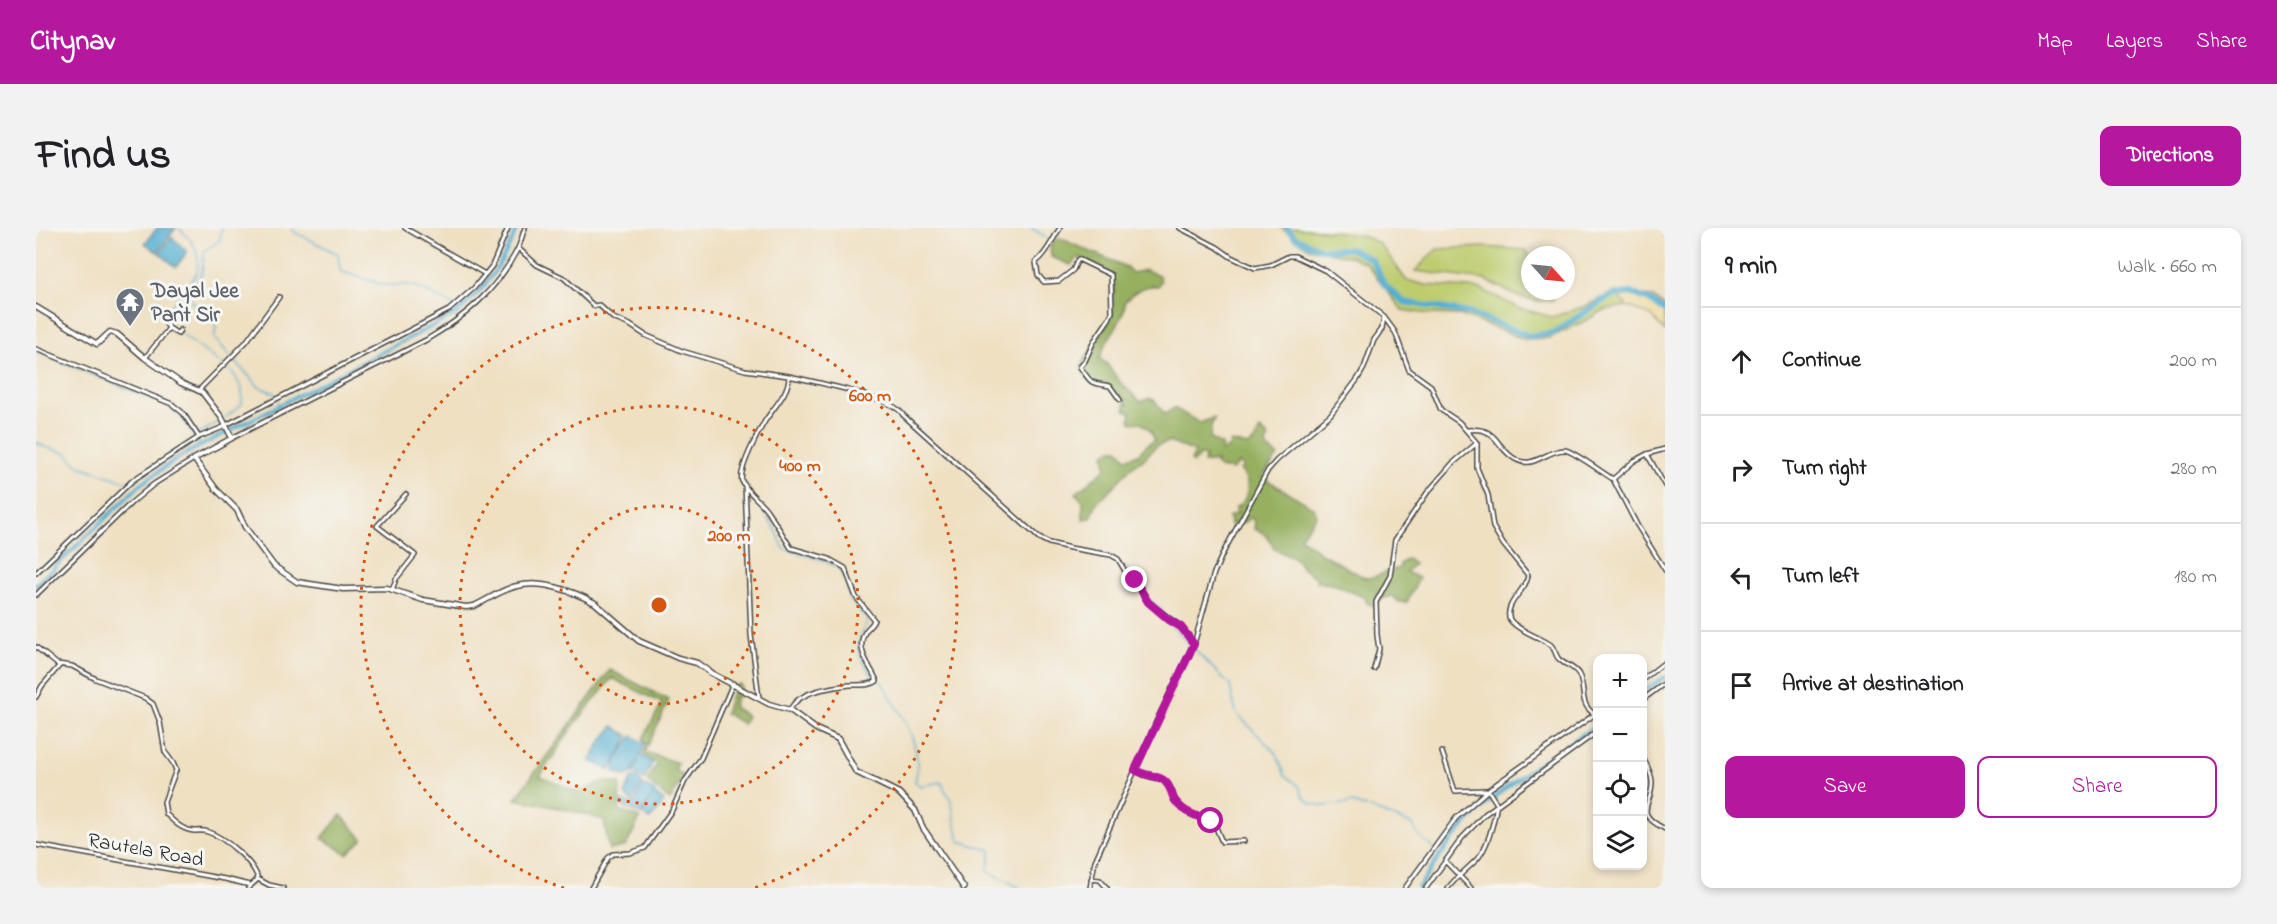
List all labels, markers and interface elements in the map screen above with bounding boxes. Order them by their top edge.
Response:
text: Citynav [30,22,115,63]
text: Map [2037,27,2073,57]
text: Layers [2106,27,2163,57]
text: Share [2196,27,2247,57]
text: Find us [36,126,171,187]
button: Directions [2100,126,2241,186]
north arrow [1521,246,1575,300]
text: 9 min [1725,248,1777,286]
text: Walk · 660 m [2118,253,2217,282]
place label: Dayal Jee Pant Sir [150,277,239,331]
temple icon: Dayal Jee Pant Sir [114,286,146,328]
icon: ahead [1725,345,1758,378]
text: Continue [1782,345,1861,377]
text: 200 m [2169,347,2217,376]
text: 600 m [849,384,891,410]
icon: right [1725,453,1758,486]
text: Turn right [1782,453,1867,485]
text: 400 m [779,454,821,480]
text: 280 m [2170,455,2217,484]
text: 200 m [707,524,751,550]
icon: left [1725,561,1758,594]
text: Turn left [1782,561,1859,593]
text: 180 m [2174,563,2217,592]
route end [1121,566,1147,592]
centre of rings [649,595,669,615]
map controls [1593,654,1647,870]
button: + [1593,654,1647,708]
icon: arrive [1725,669,1758,702]
text: Arrive at destination [1782,669,1964,701]
button: − [1593,708,1647,762]
button: Save [1725,756,1965,818]
button: Share [1977,756,2217,818]
button: locate [1593,762,1647,816]
route start [1197,807,1223,833]
button: layers [1593,816,1647,870]
street label: Rautela Road [85,826,206,876]

